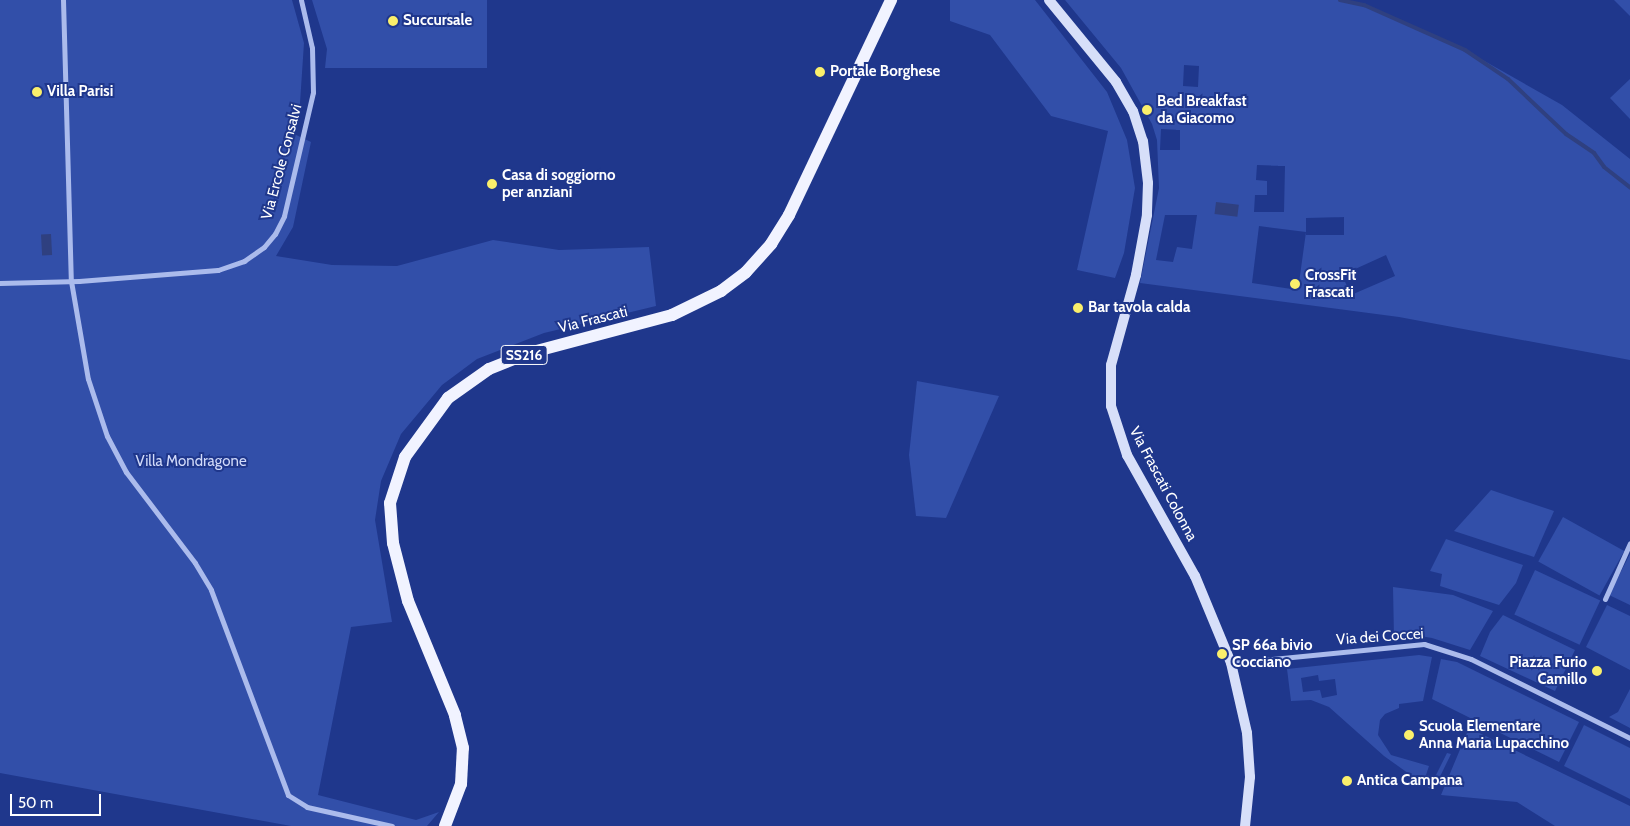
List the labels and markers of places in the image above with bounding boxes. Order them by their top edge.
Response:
place label: Succursale [403,12,472,30]
marker: Succursale [387,15,399,27]
place label: Portale Borghese [830,63,940,81]
marker: Portale Borghese [814,66,826,78]
place label: Villa Parisi [47,83,113,101]
marker: Villa Parisi [31,86,43,98]
place label: Bed Breakfast da Giacomo [1157,92,1247,127]
marker: Bed Breakfast da Giacomo [1141,104,1153,116]
place label: Casa di soggiorno per anziani [502,166,616,201]
marker: Casa di soggiorno per anziani [486,178,498,190]
place label: CrossFit Frascati [1305,266,1356,301]
marker: CrossFit Frascati [1289,278,1301,290]
place label: Bar tavola calda [1088,299,1190,317]
marker: Bar tavola calda [1072,302,1084,314]
place label: SP 66a bivio Cocciano [1232,636,1312,671]
marker: SP 66a bivio Cocciano [1216,648,1228,660]
place label: Piazza Furio Camillo [1509,653,1587,688]
marker: Piazza Furio Camillo [1591,665,1603,677]
place label: Scuola Elementare Anna Maria Lupacchino [1419,717,1569,752]
marker: Scuola Elementare Anna Maria Lupacchino [1403,729,1415,741]
place label: Antica Campana [1357,772,1462,790]
marker: Antica Campana [1341,775,1353,787]

